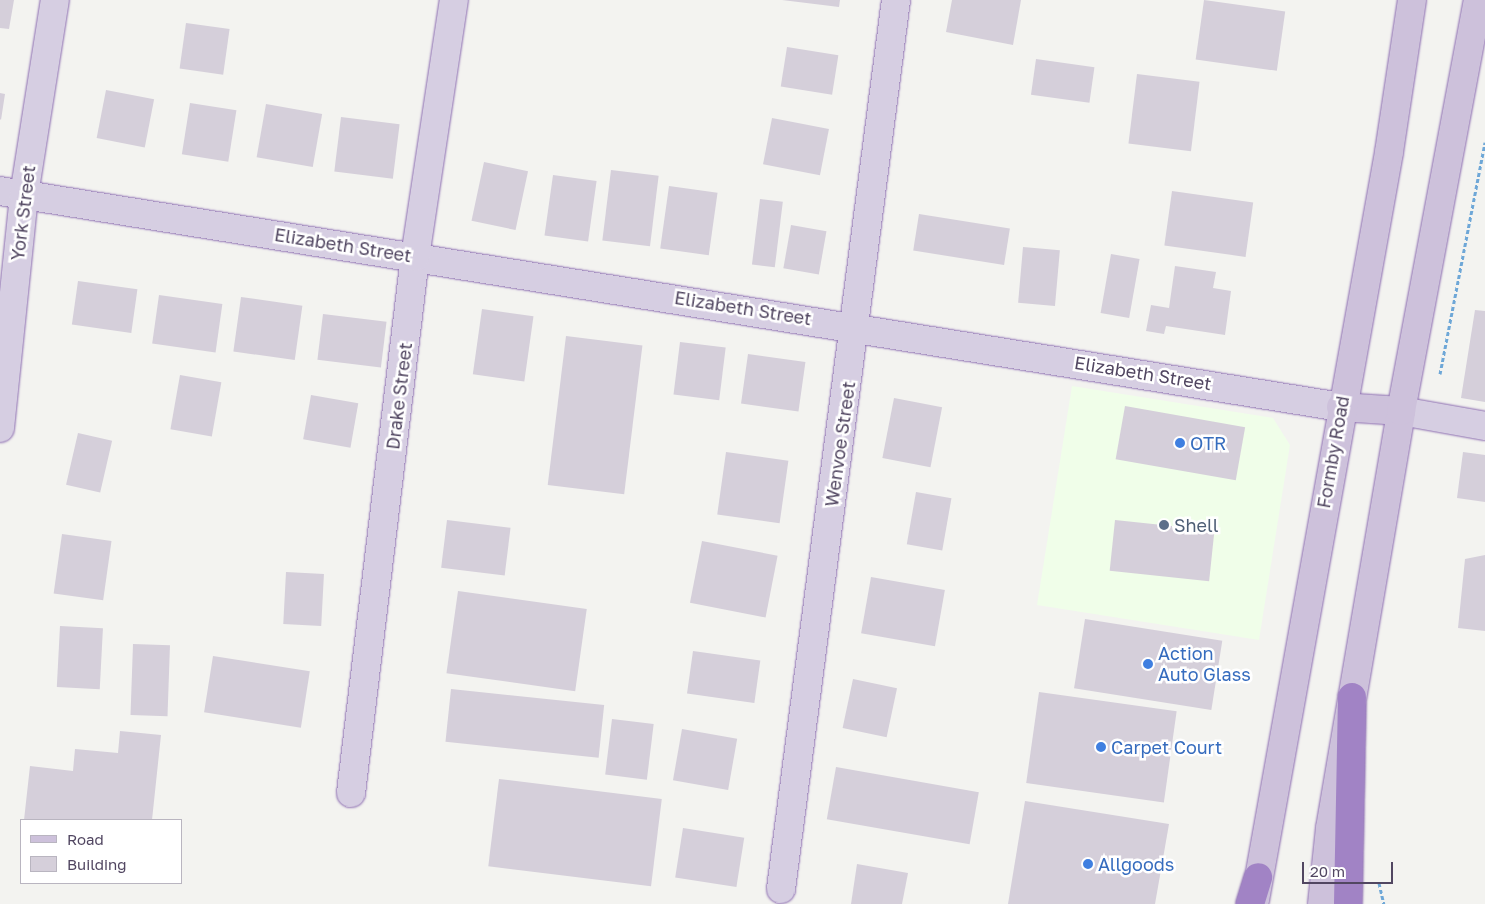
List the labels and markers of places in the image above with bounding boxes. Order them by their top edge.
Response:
place label: OTR [1190,432,1226,454]
marker: OTR [1174,437,1186,449]
place label: Shell [1174,514,1219,536]
marker: Shell [1158,519,1170,531]
place label: Action Auto Glass [1158,643,1251,686]
marker: Action Auto Glass [1142,658,1154,670]
place label: Carpet Court [1111,736,1222,758]
marker: Carpet Court [1095,741,1107,753]
place label: Allgoods [1098,853,1174,875]
marker: Allgoods [1082,858,1094,870]

